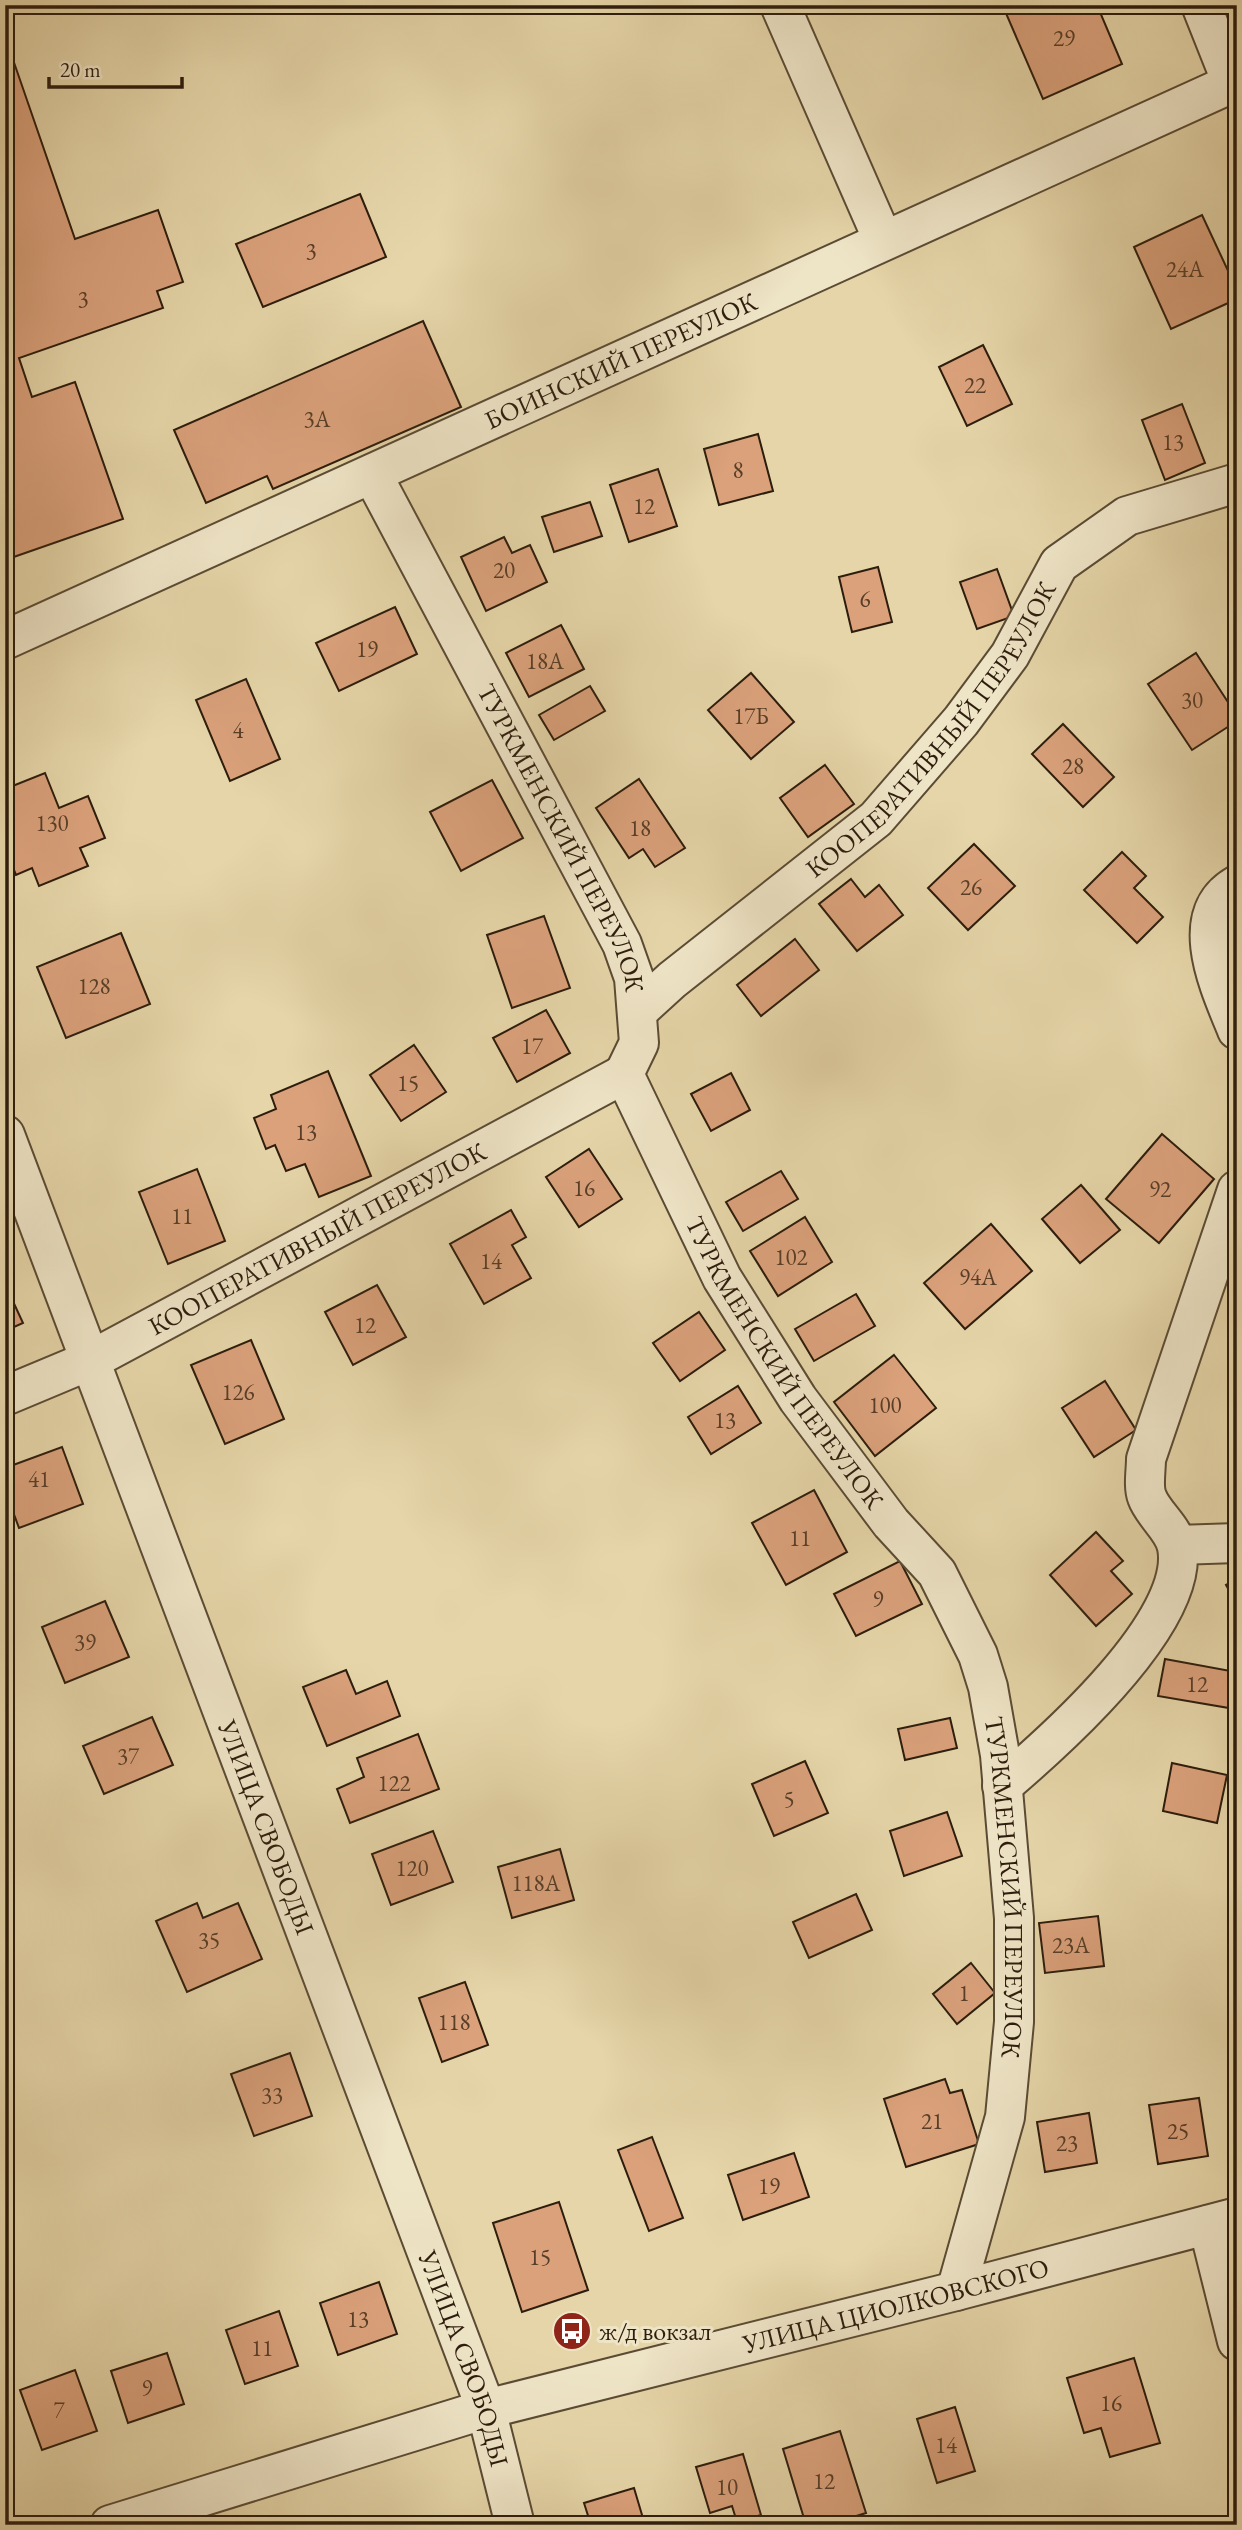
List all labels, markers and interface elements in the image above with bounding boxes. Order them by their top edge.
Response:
house number: 29 [1053,23,1075,53]
scale bar [49,46,182,90]
text: 20 m [60,56,101,83]
house number: 3 [305,236,317,266]
house number: 24А [1166,254,1205,284]
house number: 3 [77,284,89,314]
street label: БОИНСКИЙ ПЕРЕУЛОК [479,284,763,437]
house number: 22 [964,370,986,400]
house number: 3А [304,404,332,434]
house number: 13 [1162,427,1184,457]
house number: 8 [732,455,744,485]
house number: 12 [633,491,655,521]
house number: 20 [493,555,515,585]
street label: КООПЕРАТИВНЫЙ ПЕРЕУЛОК [799,575,1064,885]
house number: 6 [859,584,871,614]
house number: 19 [356,634,378,664]
house number: 18А [526,646,565,676]
street label: ТУРКМЕНСКИЙ ПЕРЕУЛОК [469,678,652,994]
house number: 30 [1181,685,1203,715]
house number: 17Б [733,701,769,731]
house number: 4 [232,715,244,745]
house number: 28 [1062,751,1084,781]
house number: 130 [35,808,69,838]
house number: 18 [629,813,651,843]
house number: 26 [960,872,982,902]
house number: 128 [77,971,111,1001]
house number: 17 [521,1031,544,1061]
house number: 15 [397,1068,419,1098]
house number: 13 [295,1117,317,1147]
street label: КООПЕРАТИВНЫЙ ПЕРЕУЛОК [142,1134,493,1343]
house number: 16 [573,1173,595,1203]
house number: 92 [1149,1174,1171,1204]
house number: 11 [171,1201,193,1231]
street label: ТУРКМЕНСКИЙ ПЕРЕУЛОК [678,1210,892,1516]
house number: 102 [774,1242,808,1272]
house number: 14 [480,1246,503,1276]
house number: 94А [959,1262,998,1292]
house number: 12 [354,1310,376,1340]
house number: 126 [221,1377,255,1407]
house number: 100 [868,1390,902,1420]
house number: 13 [714,1405,736,1435]
house number: 41 [28,1464,50,1494]
house number: 11 [789,1523,811,1553]
house number: 9 [872,1584,884,1614]
house number: 39 [74,1627,96,1657]
house number: 12 [1186,1669,1208,1699]
street label: УЛИЦА СВОБОДЫ [210,1714,322,1940]
street label: ТУРКМЕНСКИЙ ПЕРЕУЛОК [977,1714,1031,2061]
house number: 37 [117,1741,140,1771]
house number: 122 [377,1768,411,1798]
house number: 5 [783,1784,795,1814]
house number: 120 [395,1853,429,1883]
house number: 118А [511,1868,562,1898]
house number: 35 [198,1925,220,1955]
house number: 23А [1052,1930,1091,1960]
house number: 1 [958,1978,970,2008]
house number: 118 [437,2007,471,2037]
house number: 33 [261,2080,283,2110]
house number: 21 [921,2106,943,2136]
house number: 25 [1167,2116,1189,2146]
house number: 23 [1056,2128,1078,2158]
house number: 19 [758,2171,780,2201]
house number: 15 [529,2242,551,2272]
street label: УЛИЦА СВОБОДЫ [410,2245,517,2470]
street label: УЛИЦА ЦИОЛКОВСКОГО [738,2250,1052,2361]
house number: 13 [347,2304,369,2334]
bus stop icon: ж/д вокзал [551,2310,593,2352]
place label: ж/д вокзал [599,2314,711,2348]
house number: 11 [251,2333,273,2363]
house number: 9 [141,2373,153,2403]
house number: 16 [1100,2388,1122,2418]
house number: 7 [53,2395,65,2425]
house number: 14 [935,2430,958,2460]
house number: 12 [813,2466,835,2496]
house number: 10 [716,2472,738,2502]

